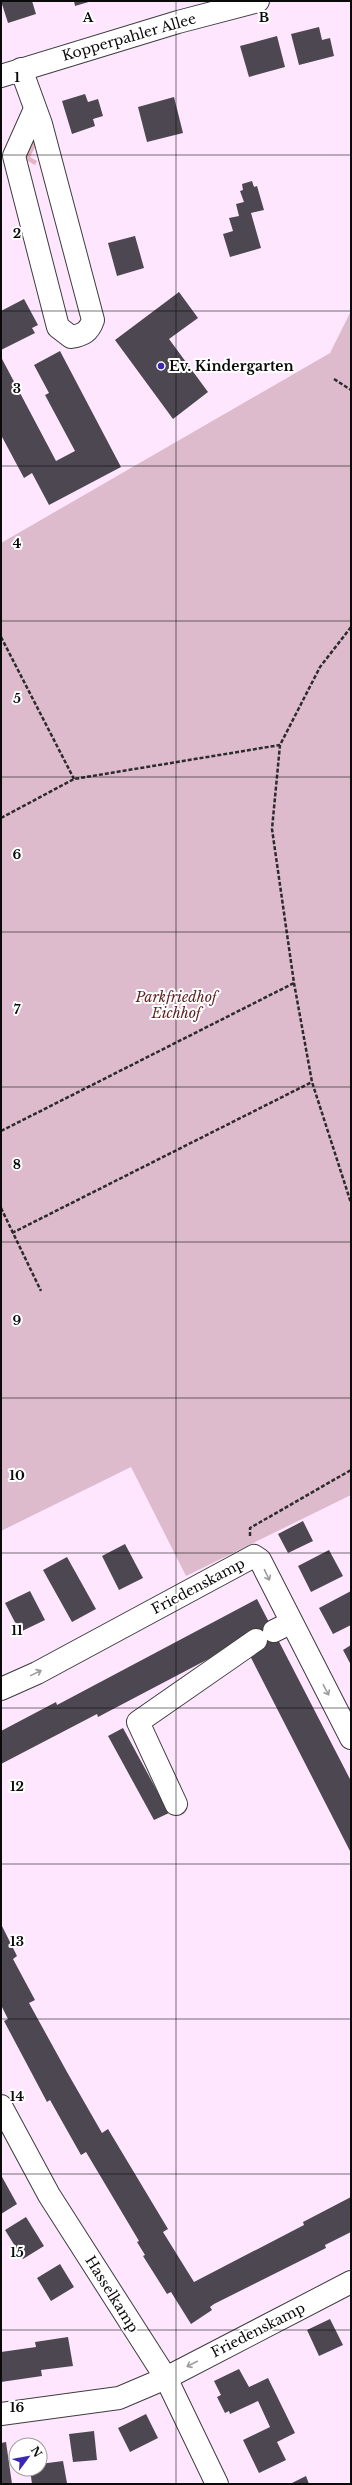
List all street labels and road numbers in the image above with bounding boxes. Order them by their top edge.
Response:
street label: Kopperpahler Allee [60,10,198,64]
street label: Friedenskamp [148,1554,248,1618]
street label: Hasselkamp [81,2252,143,2336]
street label: Friedenskamp [208,2299,308,2361]

